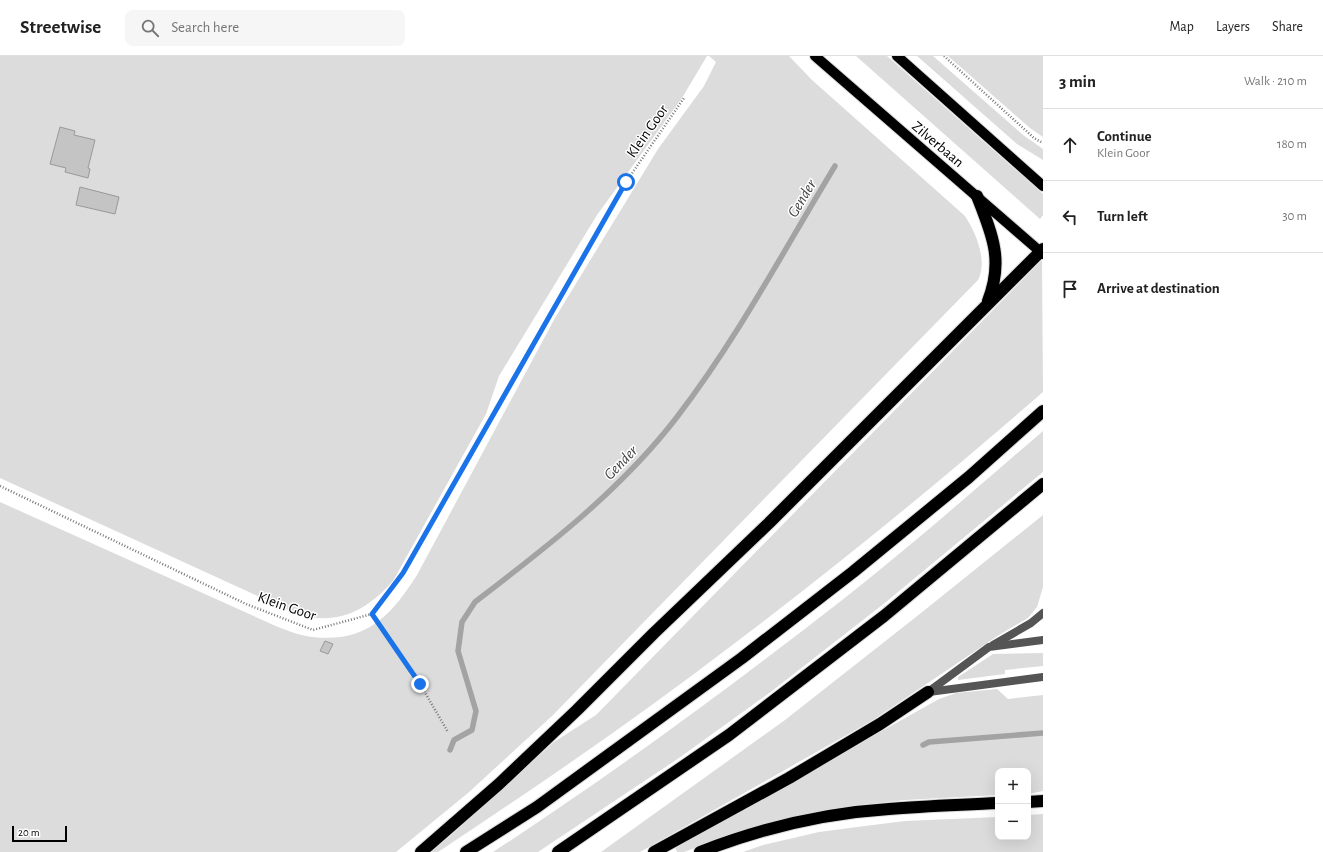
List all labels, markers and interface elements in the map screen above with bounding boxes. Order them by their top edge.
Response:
search box [125,10,405,46]
icon: search [139,17,161,39]
text: Streetwise [20,18,101,37]
text: Search here [171,20,239,35]
text: Map [1169,20,1194,34]
text: Layers [1216,20,1250,34]
text: Share [1272,20,1303,34]
text: 3 min [1059,73,1096,90]
text: Walk · 210 m [1244,75,1307,88]
street label: Klein Goor [624,102,671,160]
street label: Zilverbaan [909,119,966,170]
text: Continue [1097,129,1152,144]
icon: ahead [1059,134,1081,156]
text: 180 m [1277,138,1307,151]
text: Klein Goor [1097,147,1150,160]
route start [617,173,635,191]
water label: Gender [785,176,820,220]
icon: left [1059,206,1081,228]
text: Turn left [1097,209,1148,224]
text: 30 m [1282,210,1307,223]
icon: arrive [1059,278,1081,300]
text: Arrive at destination [1097,281,1220,296]
water label: Gender [601,442,641,483]
street label: Klein Goor [256,589,318,624]
route end [411,675,429,693]
map controls [995,768,1031,840]
button: + [995,768,1031,804]
button: − [995,804,1031,840]
scale bar [12,824,67,843]
text: 20 m [18,827,39,838]

